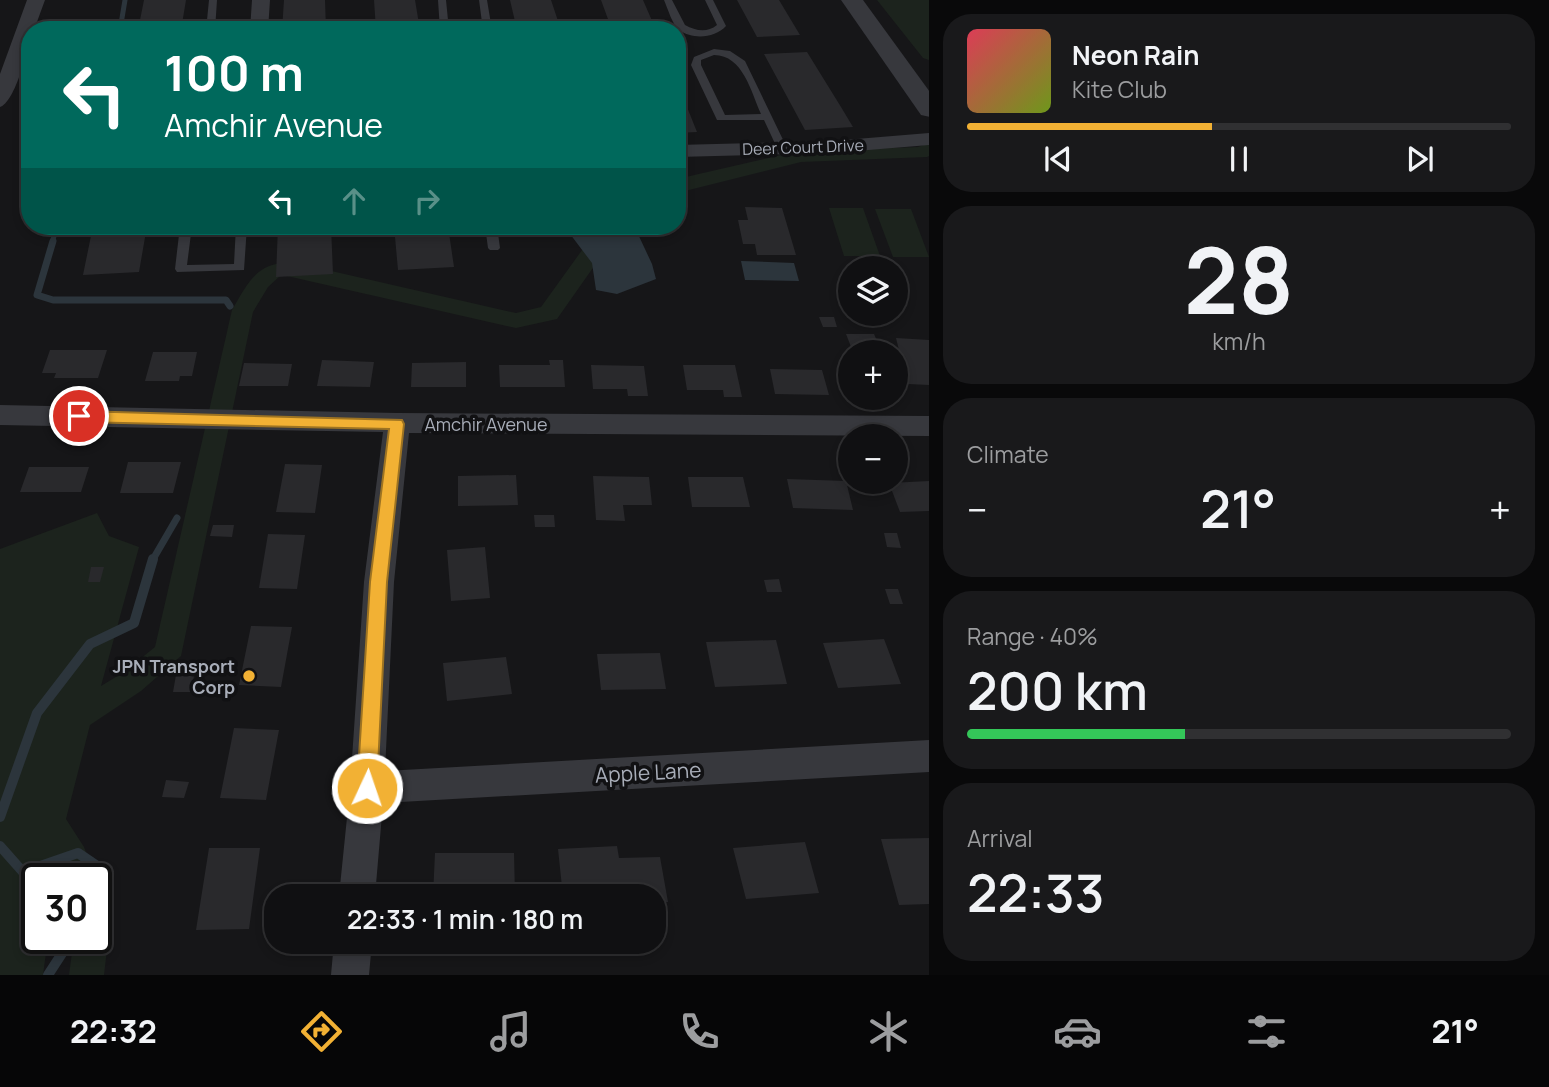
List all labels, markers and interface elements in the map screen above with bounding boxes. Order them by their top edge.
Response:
text: Neon Rain [1072,37,1200,73]
text: 100 m [164,39,304,106]
icon: left [49,49,140,140]
text: Kite Club [1072,73,1167,105]
text: Amchir Avenue [164,103,383,147]
street label: Deer Court Drive [742,134,864,160]
icon: previous [1039,140,1077,178]
icon: pause [1220,140,1258,178]
icon: next [1401,140,1439,178]
icon: left [262,182,300,220]
icon: ahead [335,182,373,220]
icon: right [408,182,446,220]
text: 28 [1184,217,1294,341]
map controls [838,256,908,494]
button: layers [838,256,908,326]
text: km/h [1212,325,1266,357]
button: + [838,340,908,410]
pin [49,386,109,446]
icon: arrive [60,397,98,435]
street label: Amchir Avenue [424,412,548,436]
button: − [838,424,908,494]
text: Climate [967,438,1049,470]
text: 21° [1200,473,1276,544]
text: − [967,483,988,535]
text: + [1489,483,1511,535]
text: Range · 40% [967,620,1098,652]
place label: JPN Transport Corp [112,654,235,699]
text: 200 km [967,655,1148,726]
marker: JPN Transport Corp [241,668,257,684]
position arrow [330,751,404,825]
street label: Apple Lane [594,755,702,789]
text: Arrival [967,822,1033,854]
text: 22:33 [967,857,1105,928]
speed limit sign: 30 [21,863,112,954]
text: 22:33 · 1 min · 180 m [347,901,583,937]
icon: directions [297,1007,346,1056]
icon: music [486,1007,535,1056]
icon: phone [675,1007,724,1056]
icon: climate [864,1007,913,1056]
icon: car [1053,1007,1102,1056]
icon: filters [1242,1007,1291,1056]
text: 22:32 [70,1009,157,1053]
text: 21° [1431,1009,1479,1053]

